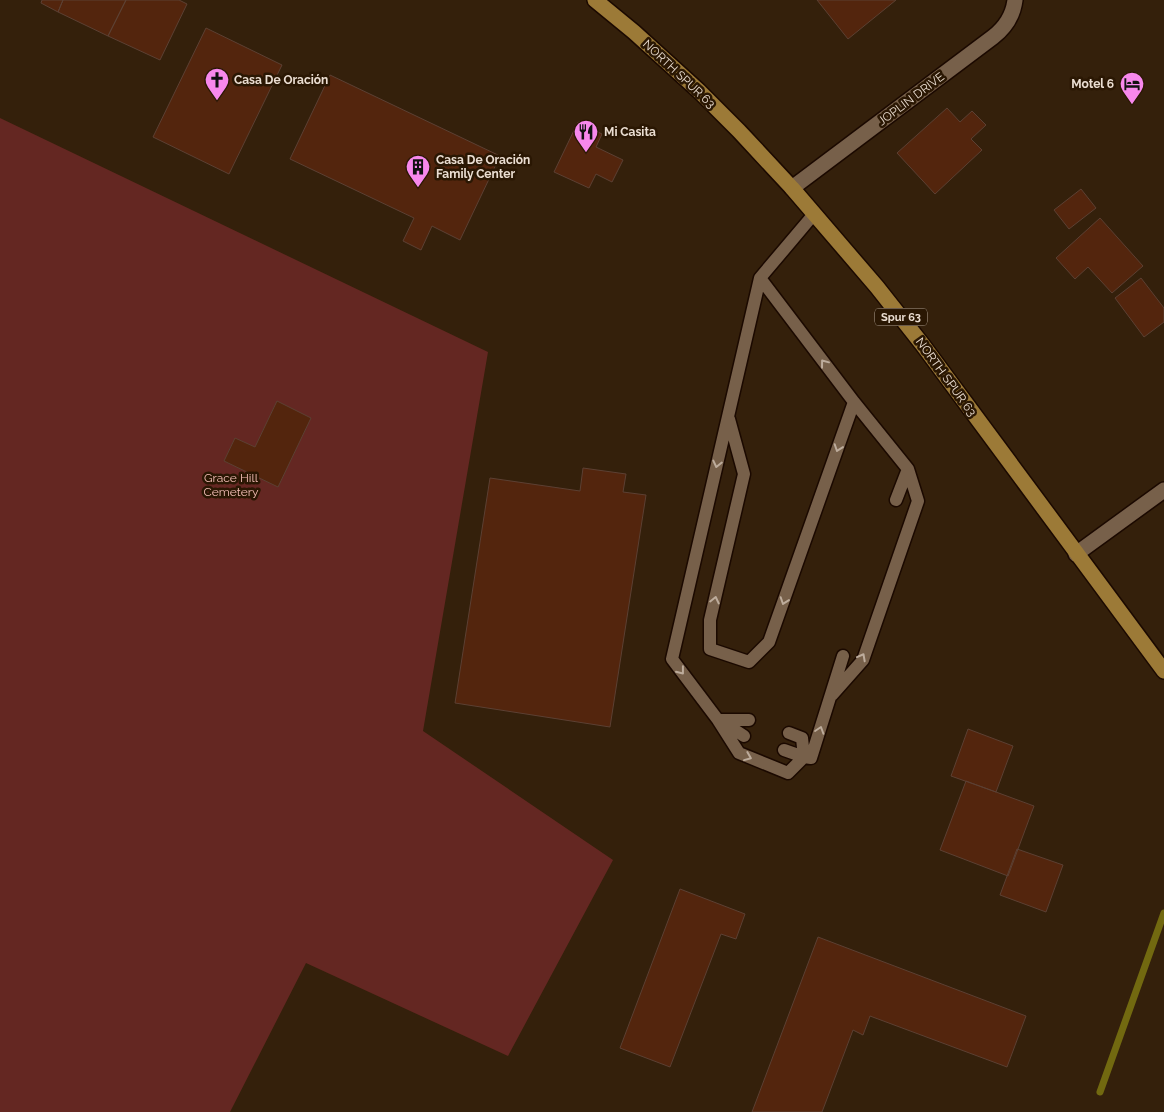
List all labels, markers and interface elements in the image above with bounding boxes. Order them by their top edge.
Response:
street label: NORTH SPUR 63 [640,37,718,111]
church icon: Casa De Oración [204,67,230,101]
street label: JOPLIN DRIVE [875,70,947,128]
hotel icon: Motel 6 [1119,71,1145,105]
place label: Casa De Oración [234,73,328,87]
place label: Motel 6 [1071,77,1114,91]
restaurant icon: Mi Casita [573,119,599,153]
place label: Mi Casita [604,125,656,139]
place label: Casa De Oración Family Center [436,153,530,181]
building icon: Casa De Oración Family Center [405,154,431,188]
road number: Spur 63 [875,308,927,326]
street label: NORTH SPUR 63 [913,335,979,419]
one-way arrow [822,360,830,369]
one-way arrow [833,443,843,451]
one-way arrow [712,459,723,468]
park label: Grace Hill Cemetery [204,471,259,499]
one-way arrow [709,596,720,605]
one-way arrow [780,596,790,605]
one-way arrow [856,653,866,662]
one-way arrow [675,665,683,674]
one-way arrow [815,726,825,734]
one-way arrow [743,751,752,761]

